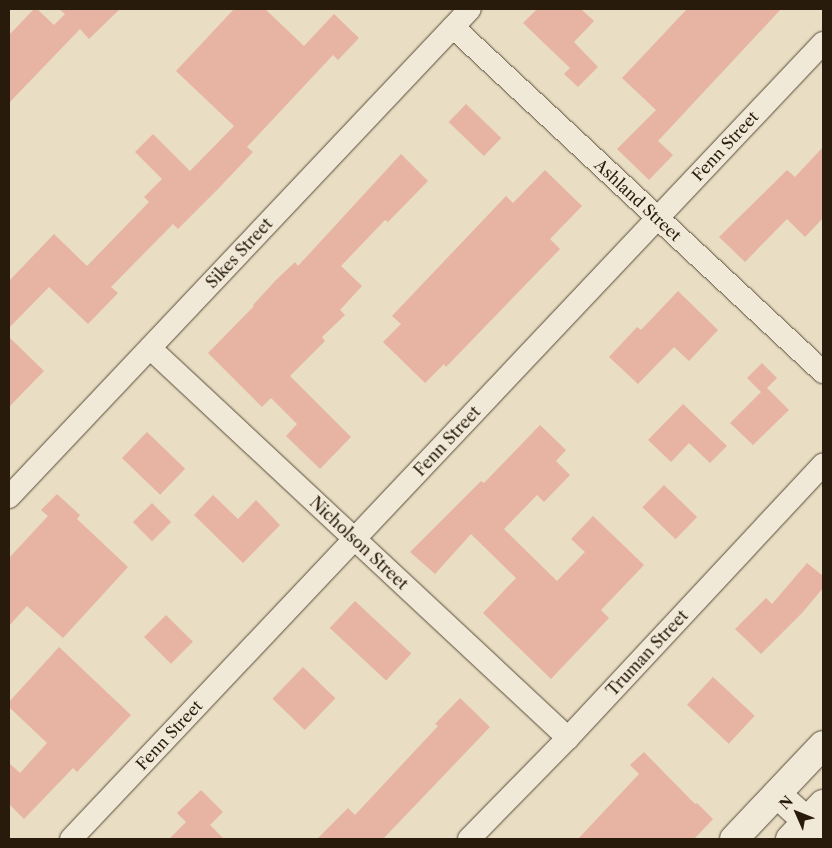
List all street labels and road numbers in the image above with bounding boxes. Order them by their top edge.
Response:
street label: Fenn Street [688,107,762,185]
street label: Ashland Street [591,155,685,245]
street label: Sikes Street [202,214,276,292]
street label: Fenn Street [410,402,484,480]
street label: Nicholson Street [306,493,412,593]
street label: Truman Street [602,606,692,700]
street label: Fenn Street [132,696,206,774]

